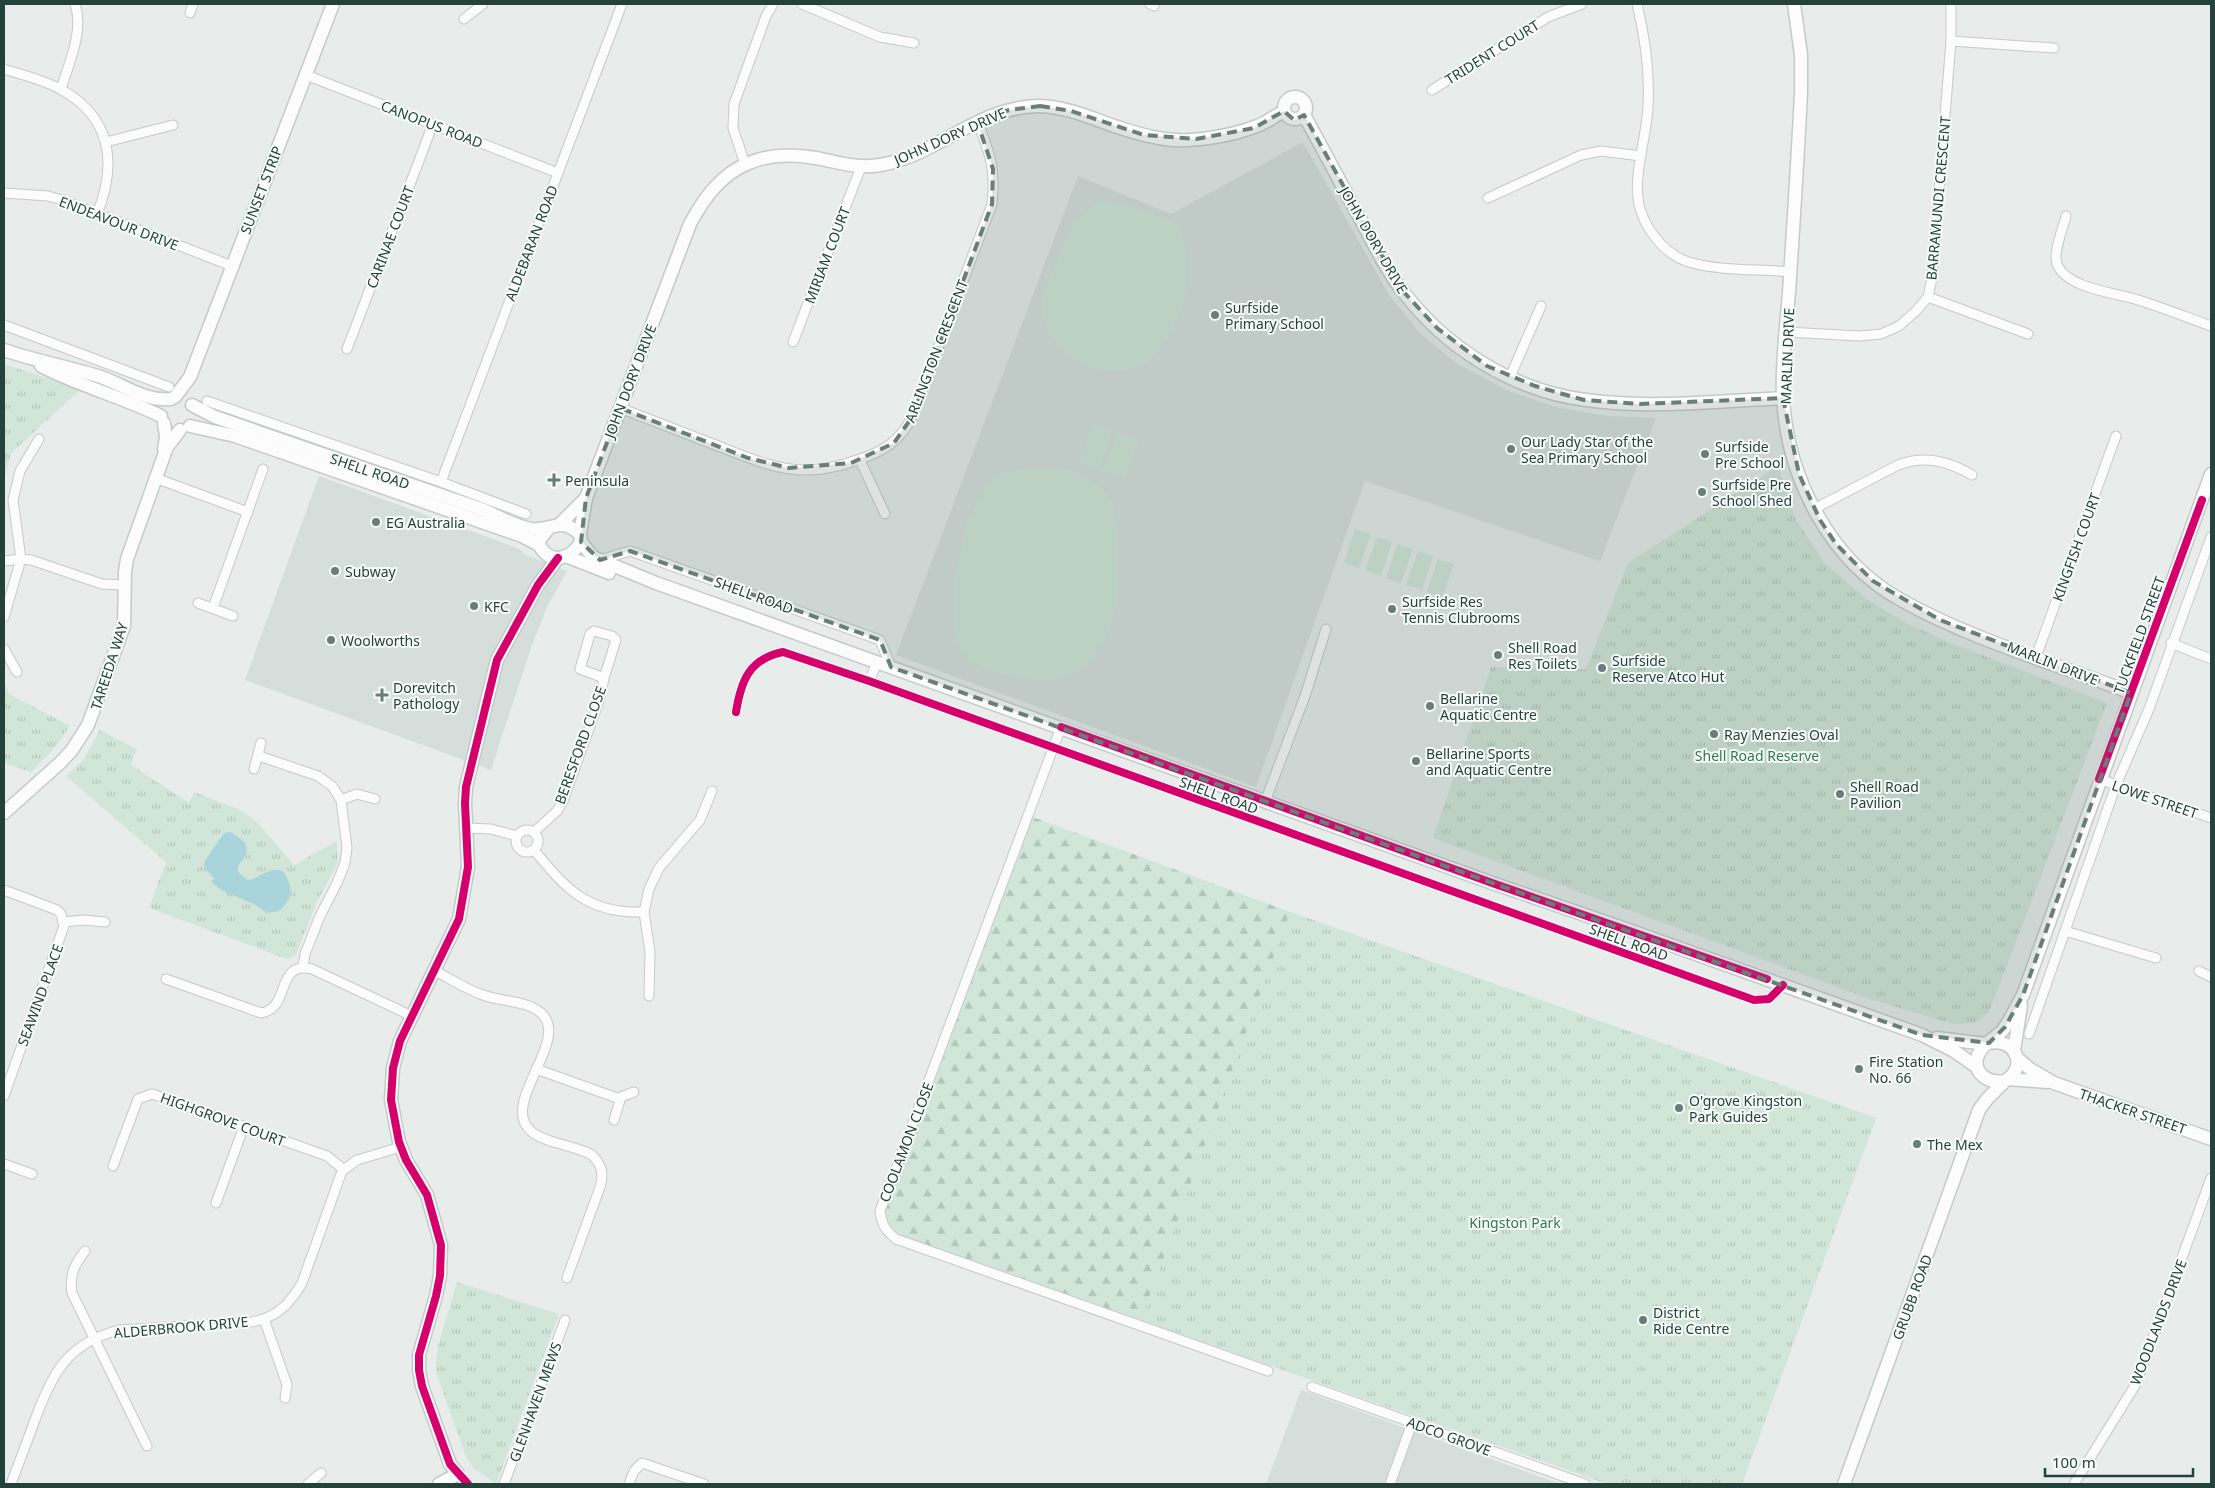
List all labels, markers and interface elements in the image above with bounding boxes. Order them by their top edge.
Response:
street label: TRIDENT COURT [1441,15,1543,89]
street label: CANOPUS ROAD [378,96,486,152]
street label: JOHN DORY DRIVE [889,103,1009,170]
street label: BARRAMUNDI CRESCENT [1921,115,1955,281]
street label: SUNSET STRIP [235,143,287,237]
street label: JOHN DORY DRIVE [1335,181,1412,297]
street label: ALDEBARAN ROAD [500,182,562,304]
street label: CARINAE COURT [362,183,418,291]
street label: ENDEAVOUR DRIVE [57,191,181,255]
street label: MIRIAM COURT [800,204,854,306]
street label: ARLINGTON CRESCENT [900,277,972,425]
place label: Surfside Primary School [1225,298,1324,333]
street label: MARLIN DRIVE [1776,307,1798,405]
marker: Surfside Primary School [1209,309,1221,321]
street label: JOHN DORY DRIVE [599,321,660,443]
place label: Our Lady Star of the Sea Primary School [1521,432,1653,467]
place label: Surfside Pre School [1715,437,1784,472]
marker: Our Lady Star of the Sea Primary School [1505,443,1517,455]
marker: Surfside Pre School [1699,448,1711,460]
street label: SHELL ROAD [328,449,412,493]
place label: Peninsula [565,471,629,490]
marker: Peninsula [547,473,561,487]
place label: Surfside Pre School Shed [1712,475,1792,510]
marker: Surfside Pre School Shed [1696,486,1708,498]
street label: KINGFISH COURT [2048,490,2105,604]
place label: EG Australia [386,513,465,532]
marker: EG Australia [370,516,382,528]
place label: Subway [345,562,397,581]
marker: Subway [329,565,341,577]
street label: SHELL ROAD [712,572,796,618]
street label: TUCKFIELD STREET [2109,573,2169,697]
place label: Surfside Res Tennis Clubrooms [1402,592,1520,627]
place label: KFC [484,597,509,616]
marker: KFC [468,600,480,612]
marker: Surfside Res Tennis Clubrooms [1386,603,1398,615]
street label: TAREEDA WAY [86,620,132,712]
place label: Woolworths [341,631,420,650]
marker: Woolworths [325,634,337,646]
street label: MARLIN DRIVE [2005,637,2101,689]
place label: Shell Road Res Toilets [1508,638,1577,673]
marker: Shell Road Res Toilets [1492,649,1504,661]
place label: Surfside Reserve Atco Hut [1612,651,1725,686]
marker: Surfside Reserve Atco Hut [1596,662,1608,674]
place label: Dorevitch Pathology [393,678,460,713]
street label: BERESFORD CLOSE [550,683,610,807]
marker: Dorevitch Pathology [375,688,389,702]
place label: Bellarine Aquatic Centre [1440,689,1537,724]
marker: Bellarine Aquatic Centre [1424,700,1436,712]
place label: Ray Menzies Oval [1724,725,1839,744]
marker: Ray Menzies Oval [1708,728,1720,740]
place label: Bellarine Sports and Aquatic Centre [1426,744,1552,779]
park label: Shell Road Reserve [1695,746,1819,765]
marker: Bellarine Sports and Aquatic Centre [1410,755,1422,767]
street label: SHELL ROAD [1177,772,1261,818]
street label: LOWE STREET [2109,775,2201,823]
place label: Shell Road Pavilion [1850,777,1919,812]
marker: Shell Road Pavilion [1834,788,1846,800]
street label: SHELL ROAD [1587,919,1671,965]
street label: SEAWIND PLACE [13,941,67,1049]
place label: Fire Station No. 66 [1869,1052,1943,1087]
marker: Fire Station No. 66 [1853,1063,1865,1075]
street label: COOLAMON CLOSE [874,1079,938,1205]
street label: THACKER STREET [2077,1084,2189,1138]
street label: HIGHGROVE COURT [158,1088,288,1150]
place label: O'grove Kingston Park Guides [1689,1091,1802,1126]
marker: O'grove Kingston Park Guides [1673,1102,1685,1114]
place label: The Mex [1927,1135,1983,1154]
marker: The Mex [1911,1138,1923,1150]
park label: Kingston Park [1469,1213,1561,1232]
street label: GRUBB ROAD [1888,1252,1936,1342]
street label: WOODLANDS DRIVE [2125,1256,2191,1388]
place label: District Ride Centre [1653,1303,1729,1338]
street label: ALDERBROOK DRIVE [113,1312,249,1342]
marker: District Ride Centre [1637,1314,1649,1326]
street label: GLENHAVEN MEWS [504,1339,566,1465]
street label: ADCO GROVE [1404,1412,1494,1460]
scale bar [2045,1446,2192,1478]
text: 100 m [2052,1452,2096,1472]

